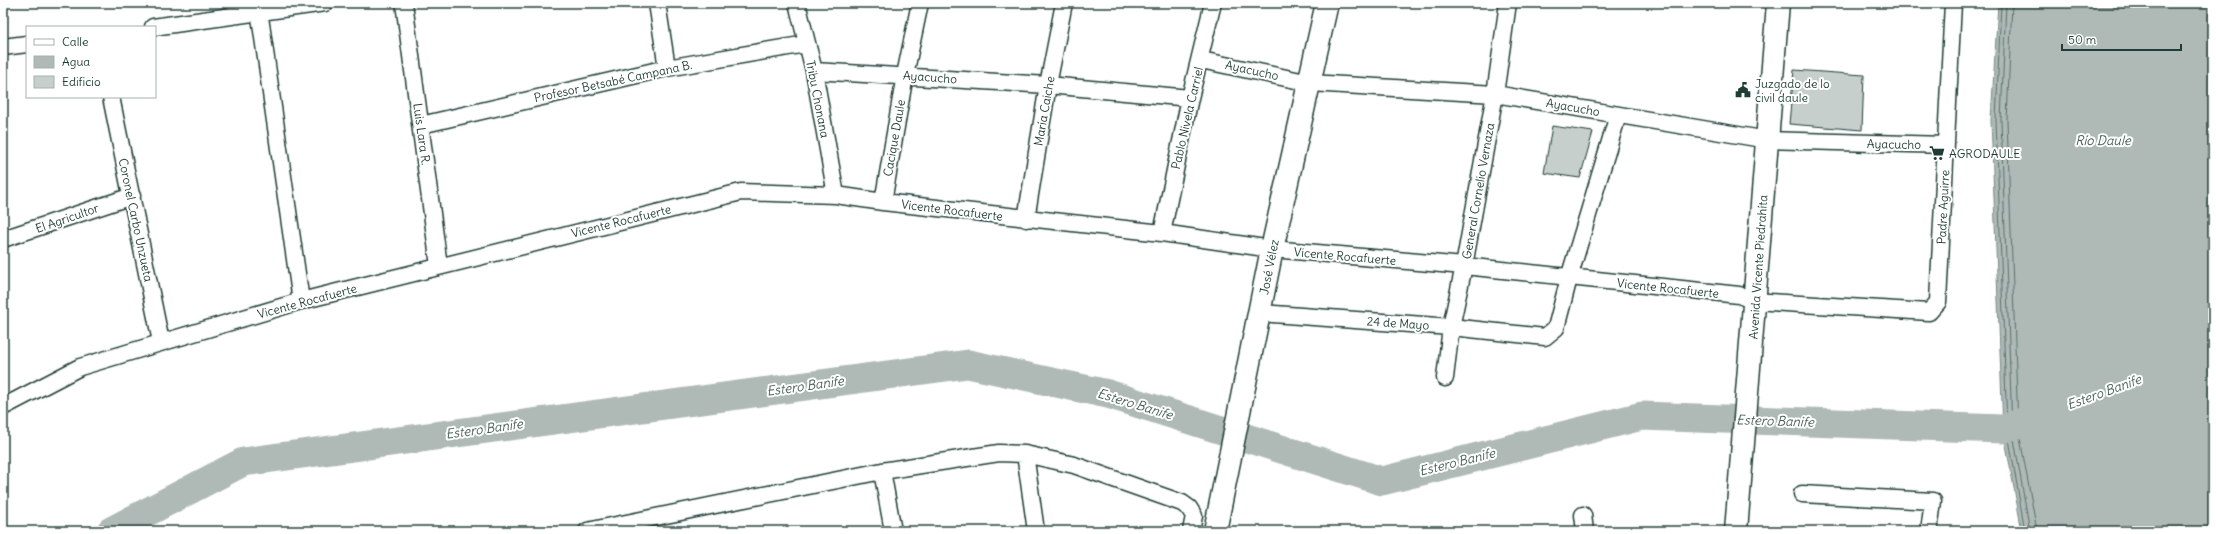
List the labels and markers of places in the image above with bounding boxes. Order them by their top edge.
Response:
place label: Juzgado de lo civil daule [1755,76,1830,105]
public building icon: Juzgado de lo civil daule [1734,81,1752,99]
supermarket icon: AGRODAULE [1928,144,1946,162]
place label: AGRODAULE [1949,146,2020,161]

